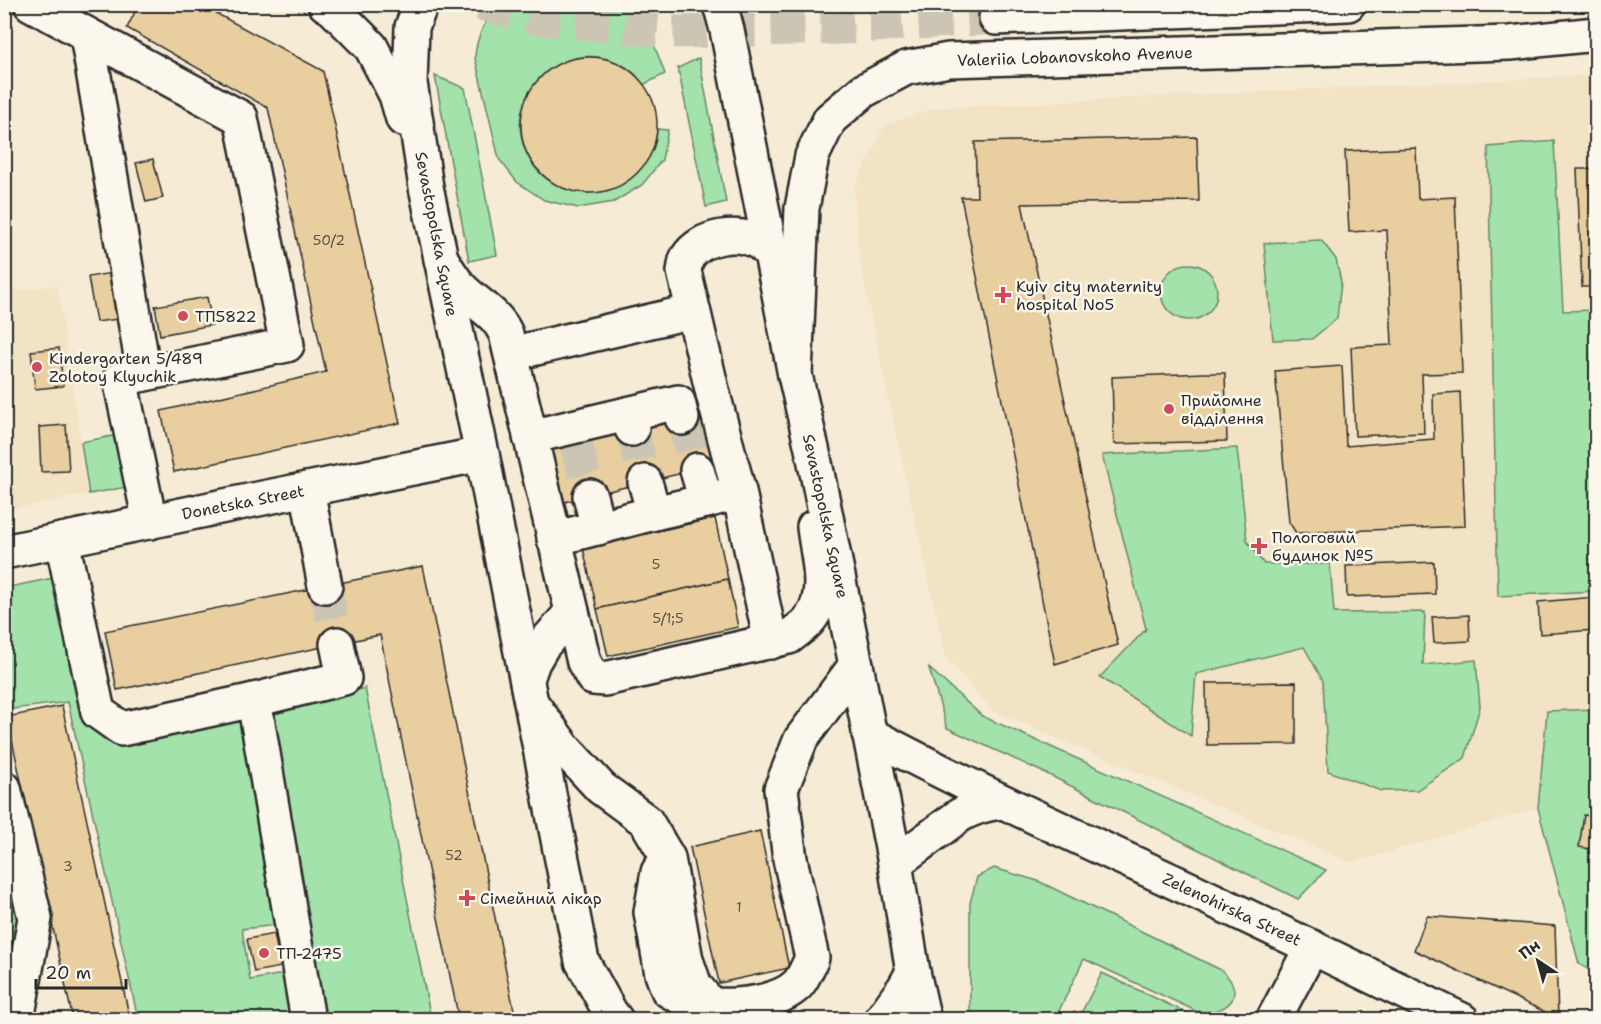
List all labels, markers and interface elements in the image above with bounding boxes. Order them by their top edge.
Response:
street label: Valeriia Lobanovskoho Avenue [957,42,1193,71]
street label: Sevastopolska Square [410,150,463,318]
house number: 50/2 [313,231,345,249]
place label: Kyiv city maternity hospital No5 [1016,276,1162,315]
marker: Kyiv city maternity hospital No5 [994,286,1012,304]
place label: ТП5822 [195,306,257,327]
marker: ТП5822 [176,309,190,323]
place label: Kindergarten 5/489 Zolotoy Klyuchik [49,348,203,387]
marker: Kindergarten 5/489 Zolotoy Klyuchik [30,360,44,374]
place label: Прийомне відділення [1181,390,1264,429]
marker: Прийомне відділення [1162,402,1176,416]
street label: Sevastopolska Square [798,432,853,600]
street label: Donetska Street [180,480,306,525]
place label: Пологовий будинок №5 [1272,527,1374,566]
marker: Пологовий будинок №5 [1250,537,1268,555]
house number: 5 [652,555,660,573]
house number: 5/1;5 [652,609,684,627]
house number: 52 [445,846,463,864]
house number: 3 [63,857,73,875]
street label: Zelenohirska Street [1159,868,1305,951]
place label: Сімейний лікар [480,888,602,909]
marker: Сімейний лікар [458,889,476,907]
house number: 1 [736,898,742,916]
north arrow [1508,931,1568,991]
text: Пн [1515,935,1544,964]
place label: ТП-2475 [276,943,342,964]
marker: ТП-2475 [257,946,271,960]
scale bar [36,952,126,990]
text: 20 m [45,961,91,985]

